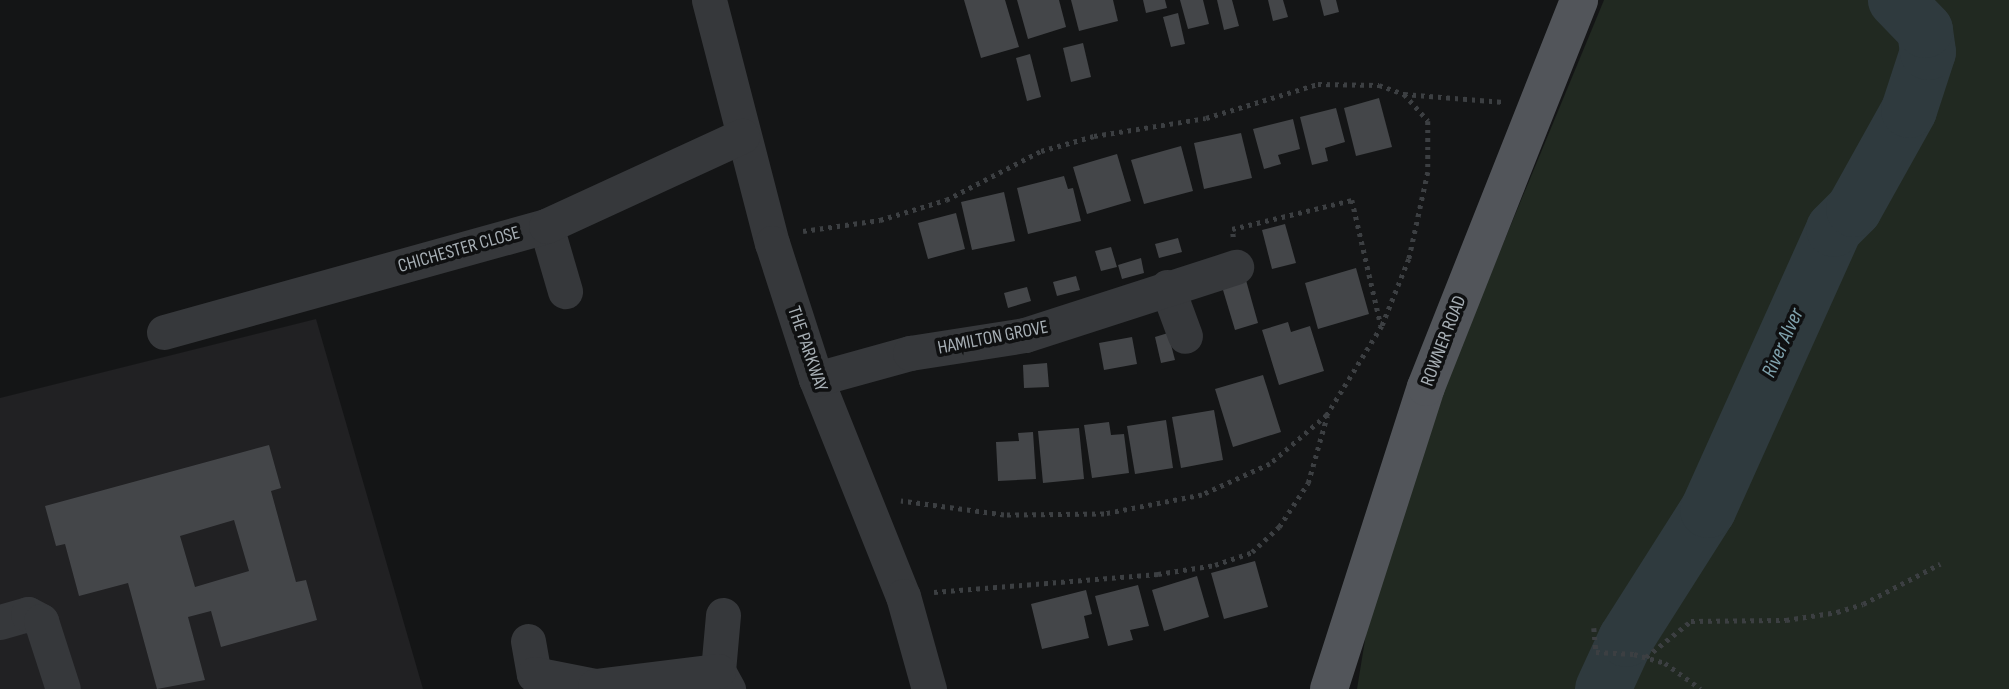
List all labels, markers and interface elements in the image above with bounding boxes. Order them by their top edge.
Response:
street label: CHICHESTER CLOSE [395,222,523,278]
street label: ROWNER ROAD [1416,293,1472,389]
street label: THE PARKWAY [782,303,832,395]
water label: River Alver [1757,304,1809,382]
street label: HAMILTON GROVE [936,316,1050,360]

